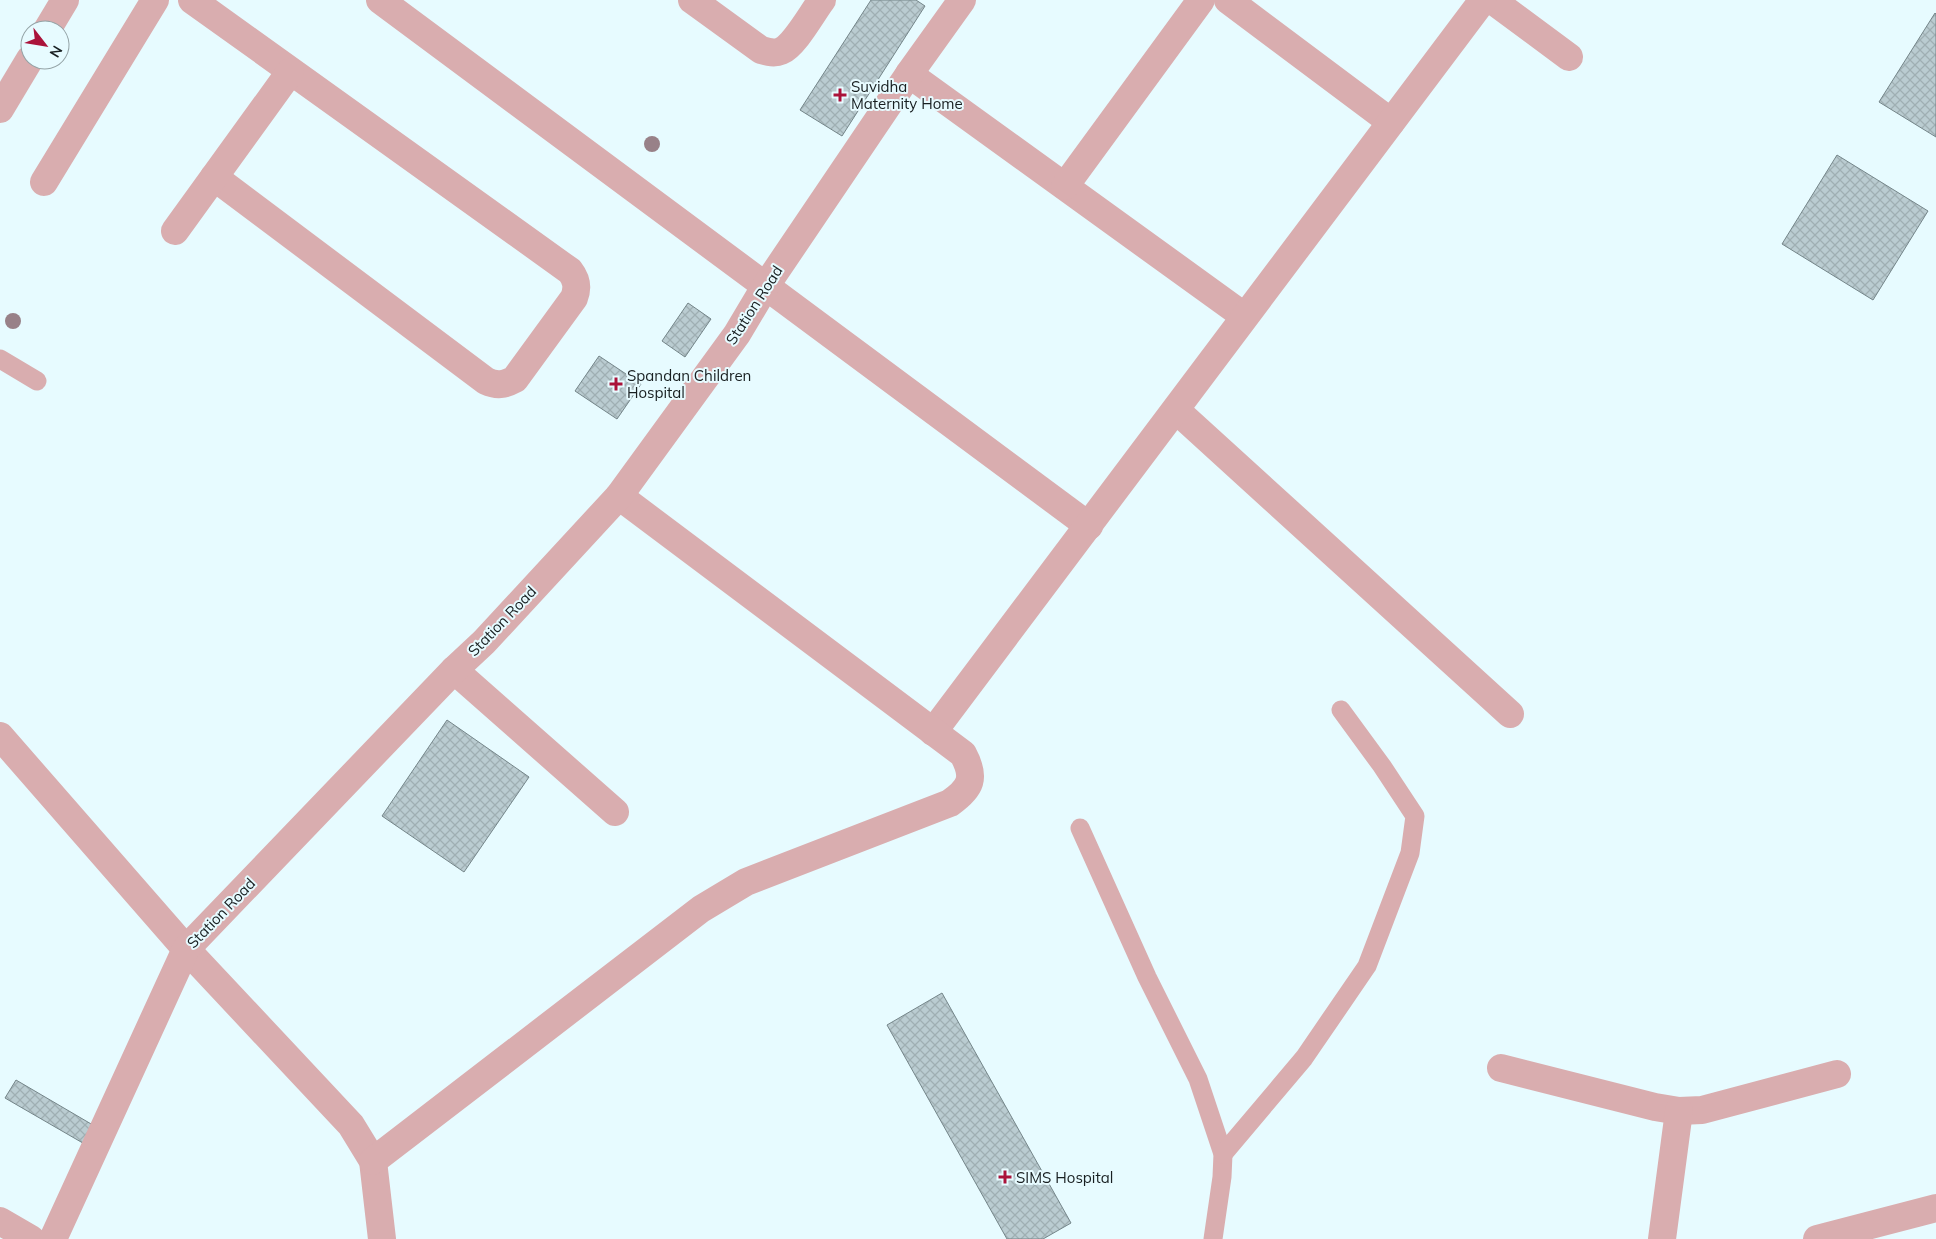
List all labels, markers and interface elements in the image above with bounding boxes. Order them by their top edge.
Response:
north arrow [20,20,70,70]
text: N [46,43,67,61]
place label: Suvidha Maternity Home [851,77,963,113]
marker: Suvidha Maternity Home [833,88,847,102]
street label: Station Road [721,262,787,348]
place label: Spandan Children Hospital [627,366,751,402]
marker: Spandan Children Hospital [609,377,623,391]
street label: Station Road [464,582,540,660]
street label: Station Road [183,874,259,952]
place label: SIMS Hospital [1016,1168,1113,1187]
marker: SIMS Hospital [998,1170,1012,1184]

